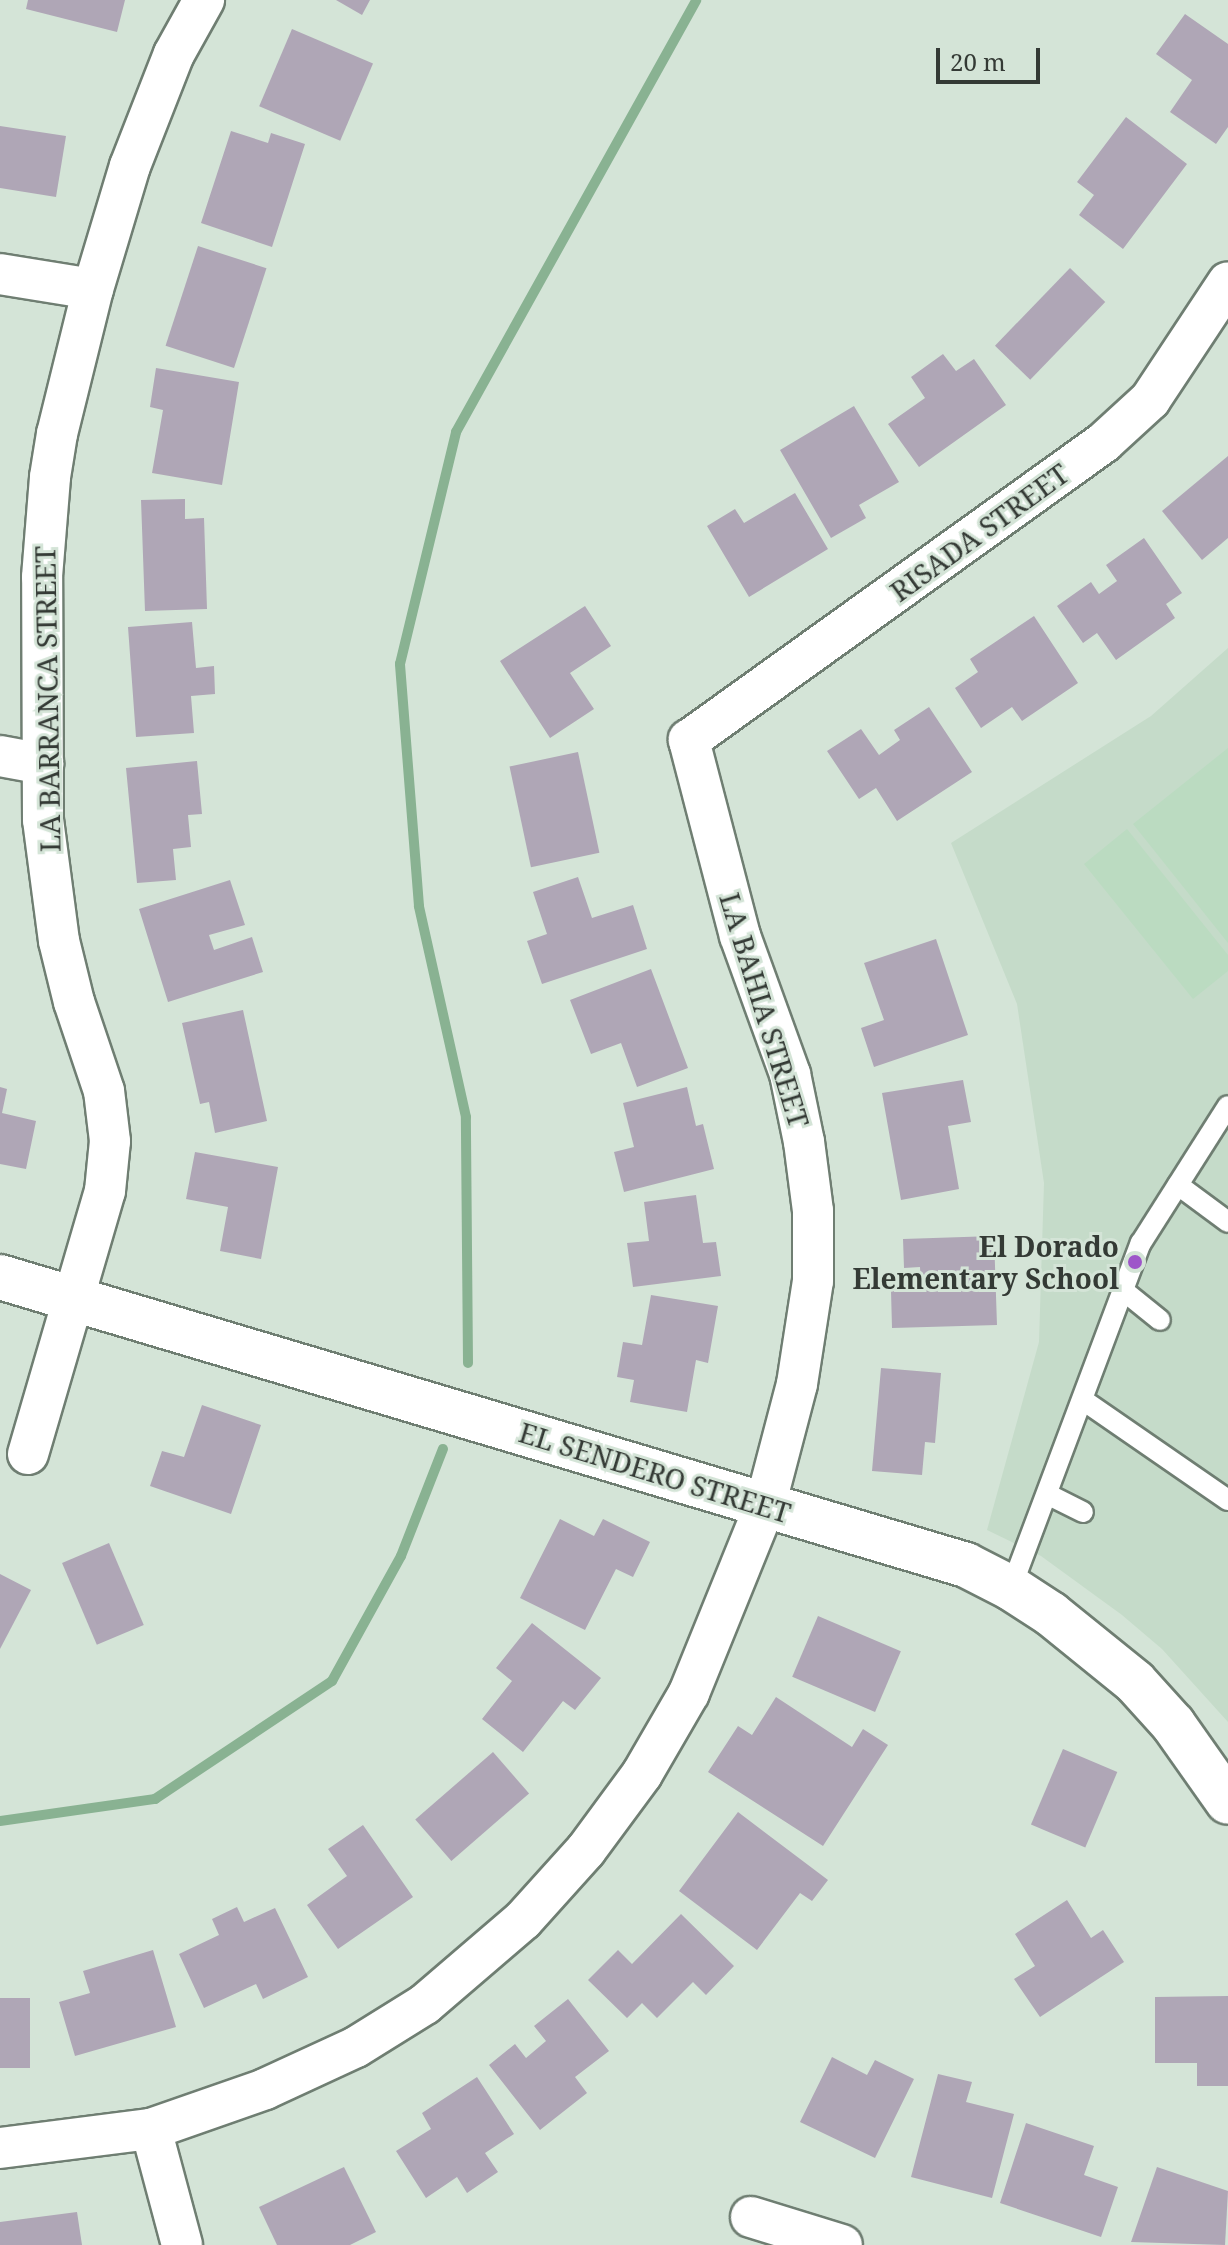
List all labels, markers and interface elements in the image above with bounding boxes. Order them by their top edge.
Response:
scale bar [940,32,1044,82]
text: 20 m [950,45,1006,78]
street label: RISADA STREET [883,456,1075,608]
street label: LA BARRANCA STREET [28,546,66,852]
street label: LA BAHIA STREET [713,889,817,1131]
place label: El Dorado Elementary School [852,1229,1119,1295]
marker: El Dorado Elementary School [1126,1253,1144,1271]
street label: EL SENDERO STREET [515,1415,795,1529]

